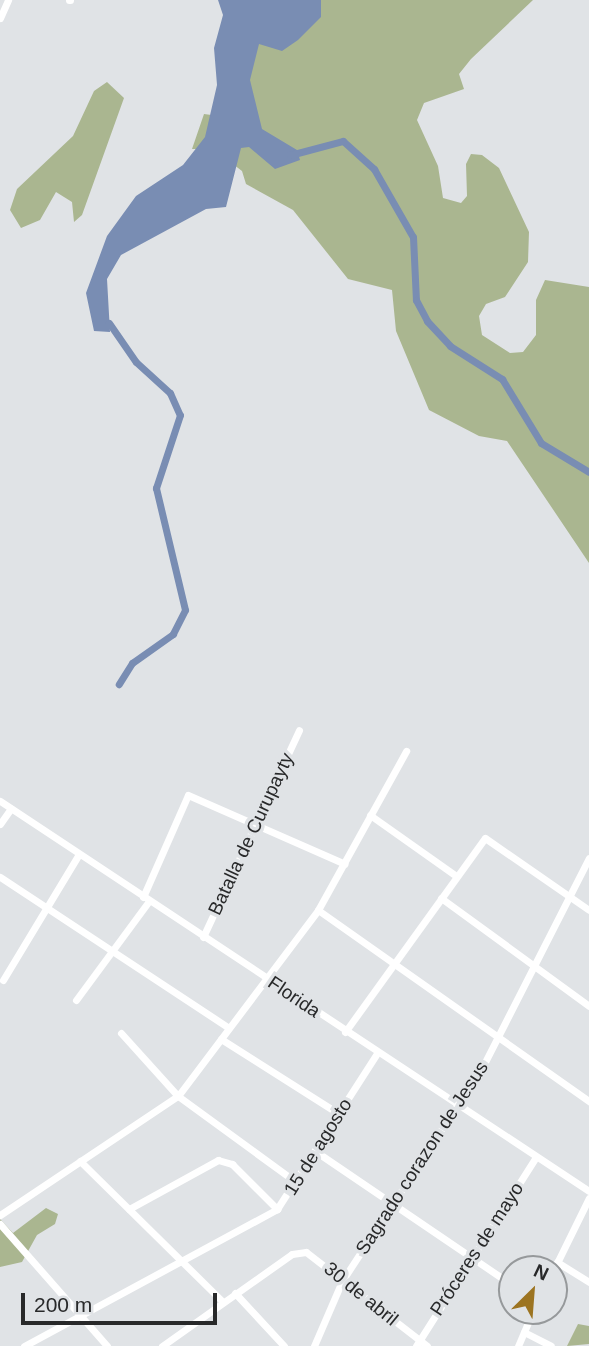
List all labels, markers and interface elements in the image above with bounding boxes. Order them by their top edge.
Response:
street label: Batalla de Curupayty [203,749,299,919]
street label: Florida [264,971,324,1023]
street label: Sagrado corazon de Jesus [351,1057,493,1259]
street label: 15 de agosto [279,1094,357,1200]
street label: Próceres de mayo [425,1178,529,1320]
north arrow [498,1255,568,1325]
street label: 30 de abril [319,1257,403,1331]
text: N [531,1260,552,1285]
scale bar [24,1280,220,1324]
text: 200 m [34,1293,92,1316]

